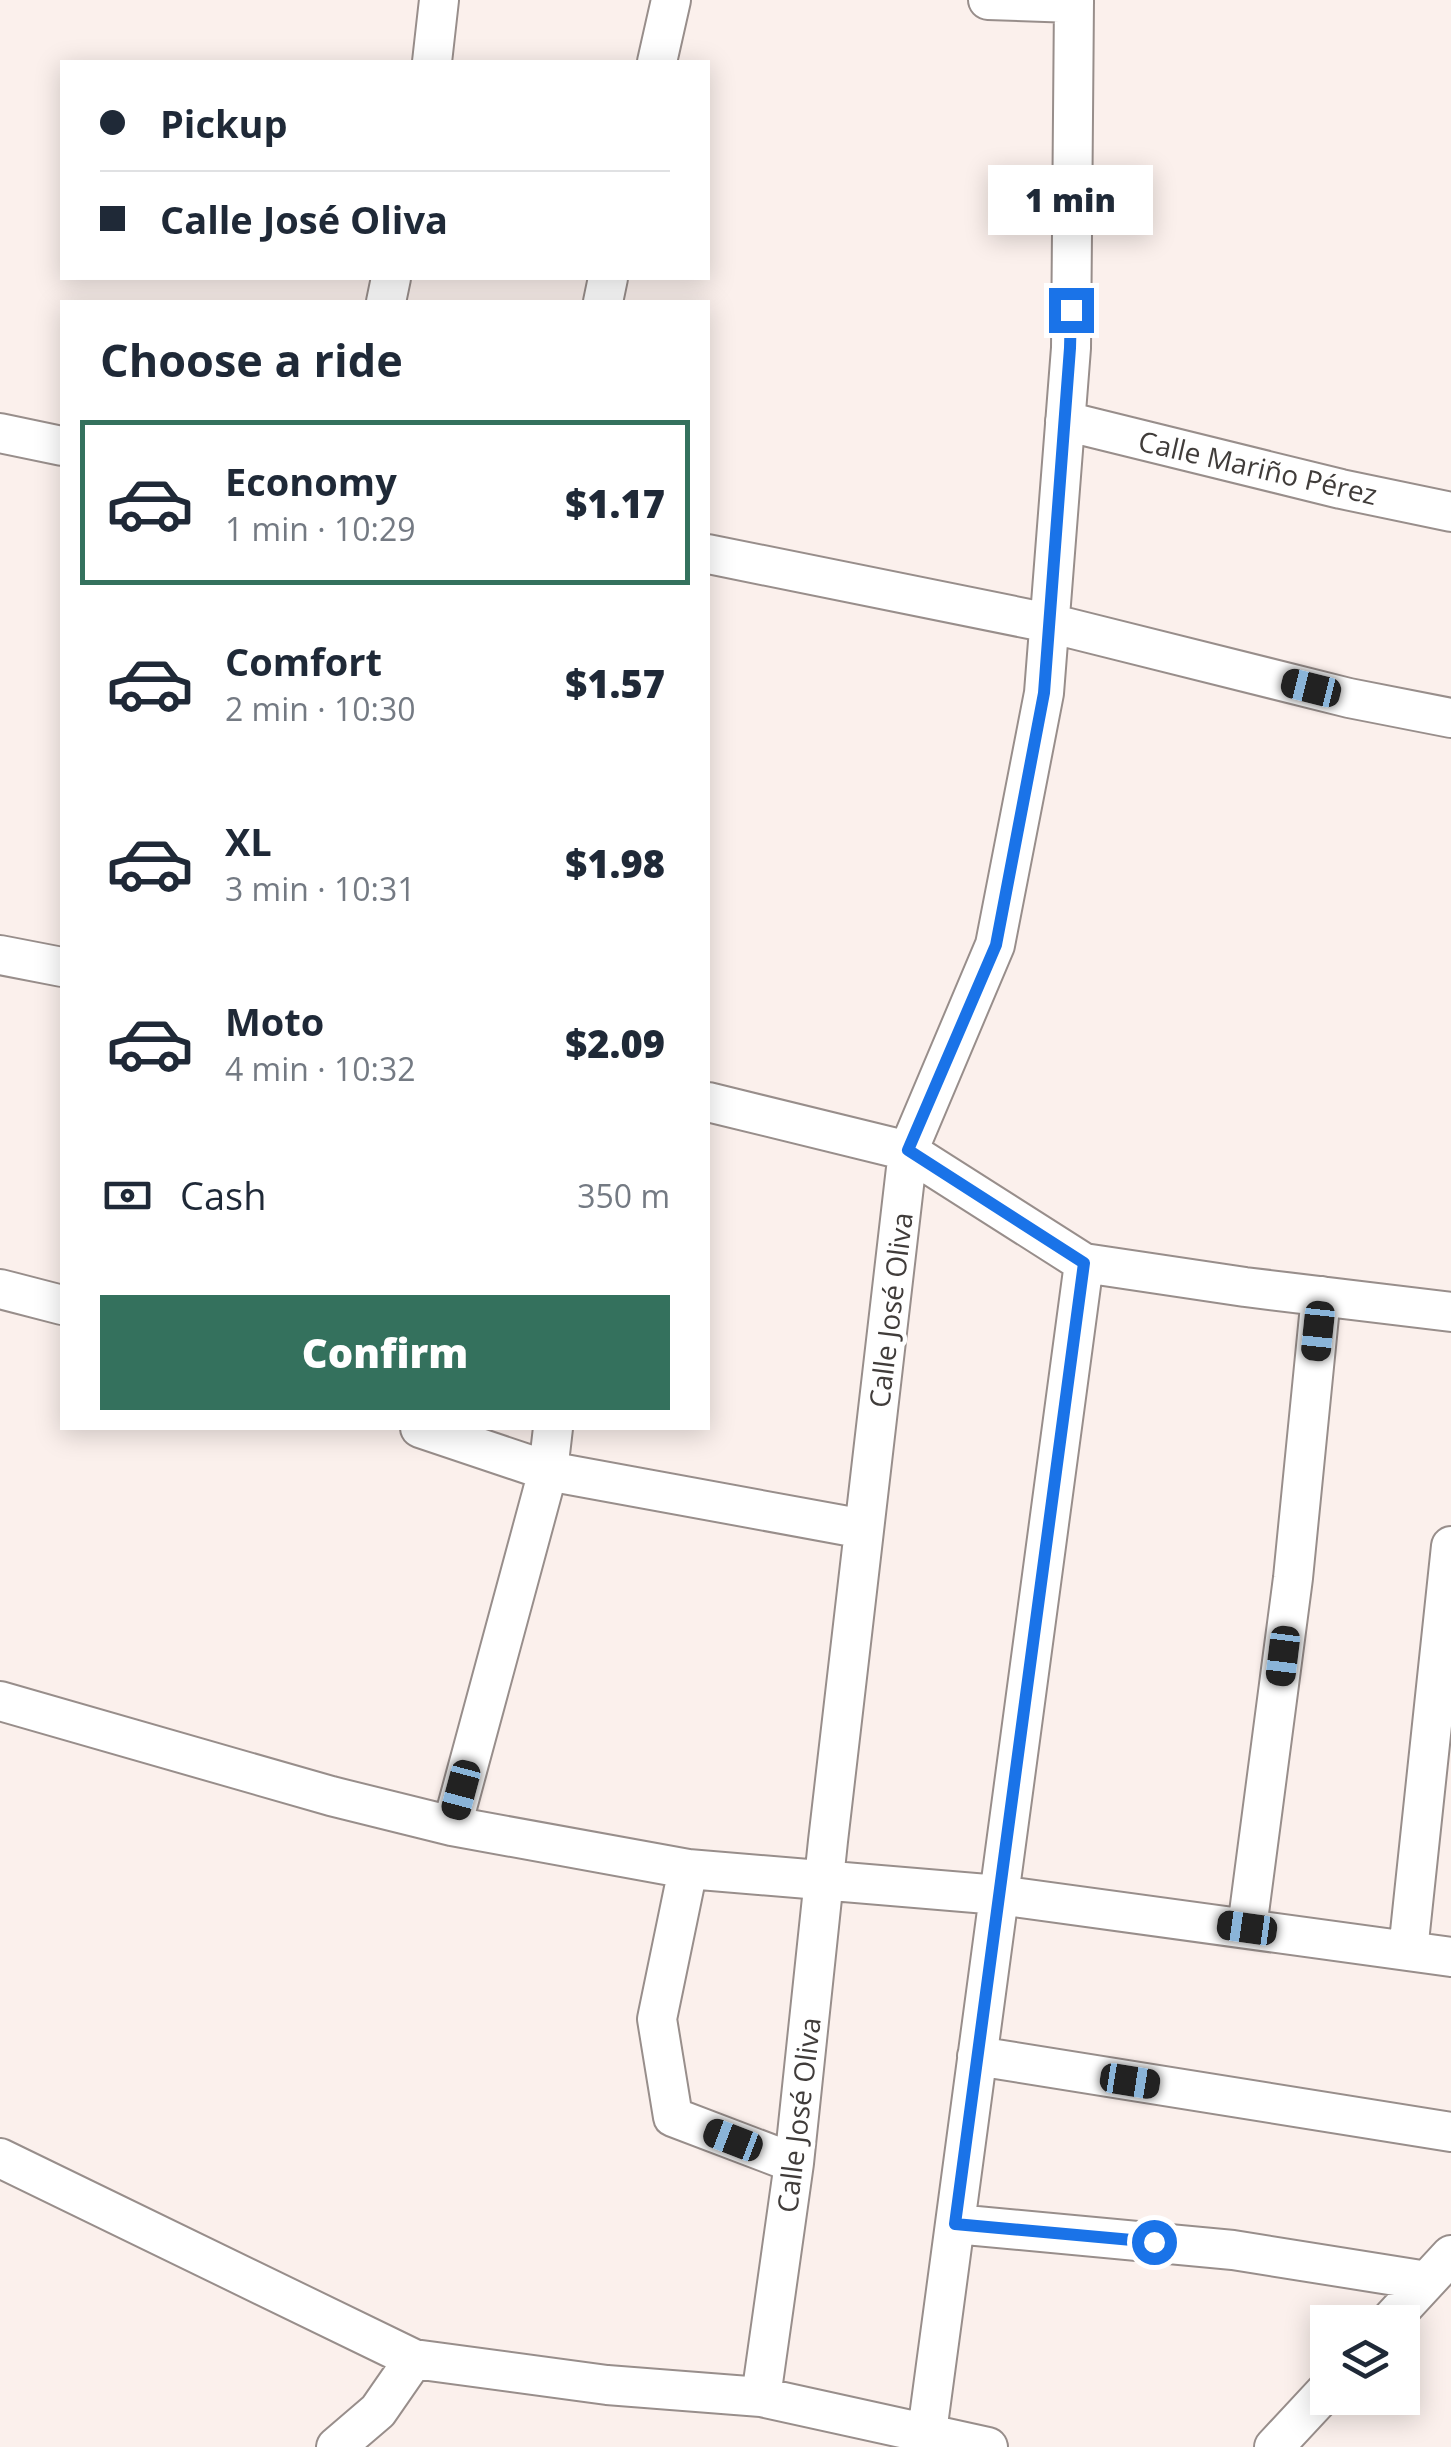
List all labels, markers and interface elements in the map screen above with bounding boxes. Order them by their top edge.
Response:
text: Pickup [160,97,288,149]
callout: 1 min [988,165,1154,235]
text: 1 min [1025,178,1116,221]
text: Calle José Oliva [160,193,448,245]
route end [1049,288,1094,333]
text: Choose a ride [100,329,403,390]
street label: Calle Mariño Pérez [1135,421,1381,513]
text: Economy [225,455,397,507]
icon: car [105,458,195,548]
text: $1.17 [565,477,665,529]
text: 1 min · 10:29 [225,507,416,550]
text: Comfort [225,635,382,687]
icon: car [105,638,195,728]
text: $1.57 [565,657,665,709]
car [1278,666,1344,710]
text: 2 min · 10:30 [225,687,416,730]
text: XL [225,815,272,867]
icon: car [105,818,195,908]
text: $1.98 [565,837,665,889]
text: 3 min · 10:31 [225,867,416,910]
text: Moto [225,995,324,1047]
icon: car [105,998,195,1088]
text: $2.09 [565,1017,665,1069]
text: 4 min · 10:32 [225,1047,416,1090]
icon: cash [100,1168,155,1223]
text: Cash [180,1169,266,1221]
text: 350 m [577,1174,670,1217]
street label: Calle José Oliva [859,1210,921,1410]
button: Confirm [100,1295,670,1410]
car [1300,1300,1336,1362]
car [1264,1624,1302,1688]
car [439,1757,483,1823]
car [1215,1909,1279,1947]
street label: Calle José Oliva [767,2015,829,2215]
car [1098,2061,1162,2101]
car [700,2115,766,2165]
route start [1132,2220,1177,2265]
map controls [1310,2305,1420,2415]
button: layers [1310,2305,1420,2415]

